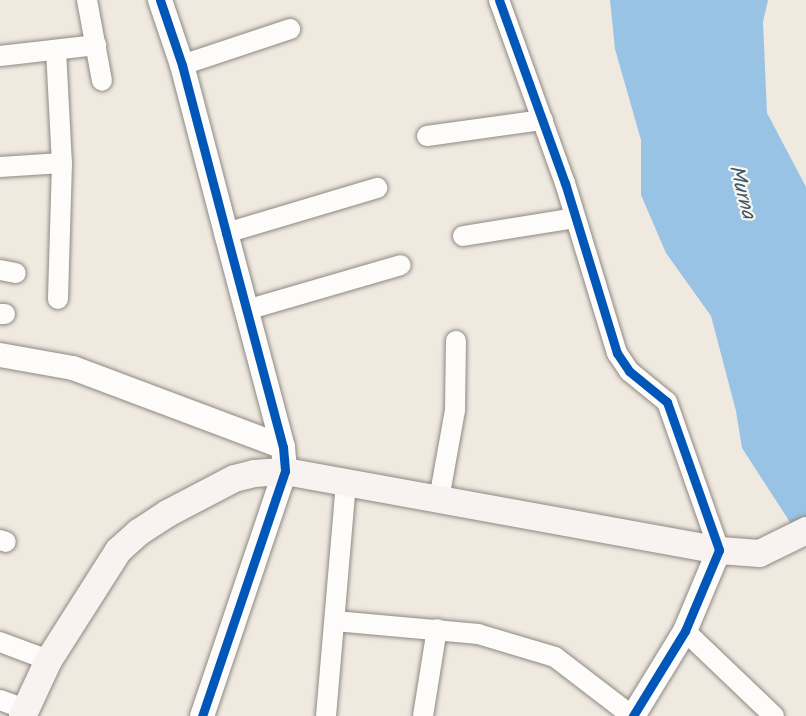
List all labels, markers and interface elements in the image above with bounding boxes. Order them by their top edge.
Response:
water label: Murna [722,162,760,222]

